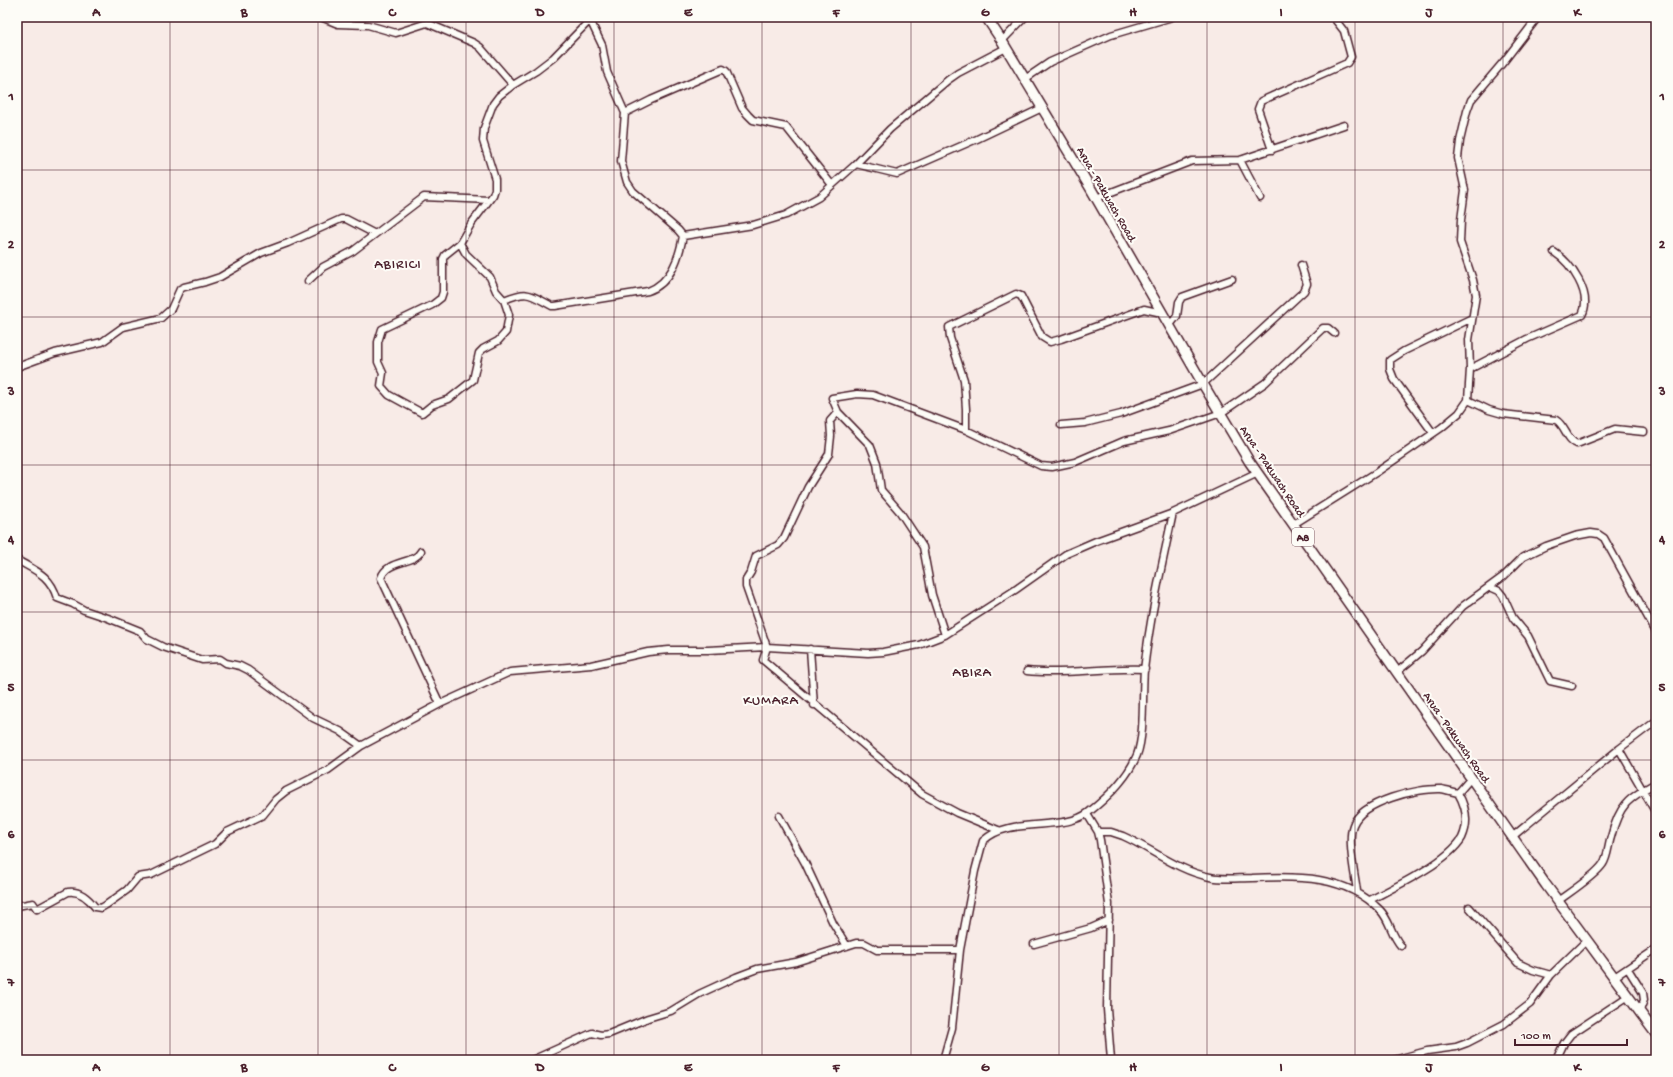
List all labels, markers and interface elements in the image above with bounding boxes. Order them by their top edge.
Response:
text: A [91,6,101,21]
text: B [240,6,249,21]
text: C [387,6,397,21]
text: D [535,6,545,21]
text: E [684,6,693,21]
text: F [832,6,841,21]
text: G [981,6,990,21]
text: H [1129,6,1137,21]
text: I [1279,6,1283,21]
text: J [1425,6,1434,21]
text: K [1572,6,1582,21]
text: 1 [7,90,14,105]
text: 1 [1658,90,1665,105]
street label: Arua - Pakwach Road [1072,145,1139,246]
text: 2 [8,238,15,253]
text: 2 [1659,238,1666,253]
district label: ABIRICI [374,257,422,274]
text: 3 [7,385,15,400]
text: 3 [1658,385,1666,400]
street label: Arua - Pakwach Road [1236,424,1308,521]
road number: A8 [1292,528,1314,546]
text: 4 [7,533,15,548]
text: 4 [1658,533,1666,548]
district label: ABIRA [952,665,992,682]
text: 5 [8,681,15,696]
text: 5 [1659,681,1666,696]
street label: Arua - Pakwach Road [1419,690,1492,787]
district label: KUMARA [743,693,799,710]
text: 6 [8,828,15,843]
text: 6 [1659,828,1666,843]
text: 7 [7,976,16,991]
text: 7 [1658,976,1667,991]
scale bar [1515,1021,1627,1047]
text: 100 m [1520,1030,1551,1044]
text: A [91,1061,101,1076]
text: B [240,1061,249,1076]
text: C [387,1061,397,1076]
text: D [535,1061,545,1076]
text: E [684,1061,693,1076]
text: F [832,1061,841,1076]
text: G [981,1061,990,1076]
text: H [1129,1061,1137,1076]
text: I [1279,1061,1283,1076]
text: J [1425,1061,1434,1076]
text: K [1572,1061,1582,1076]

